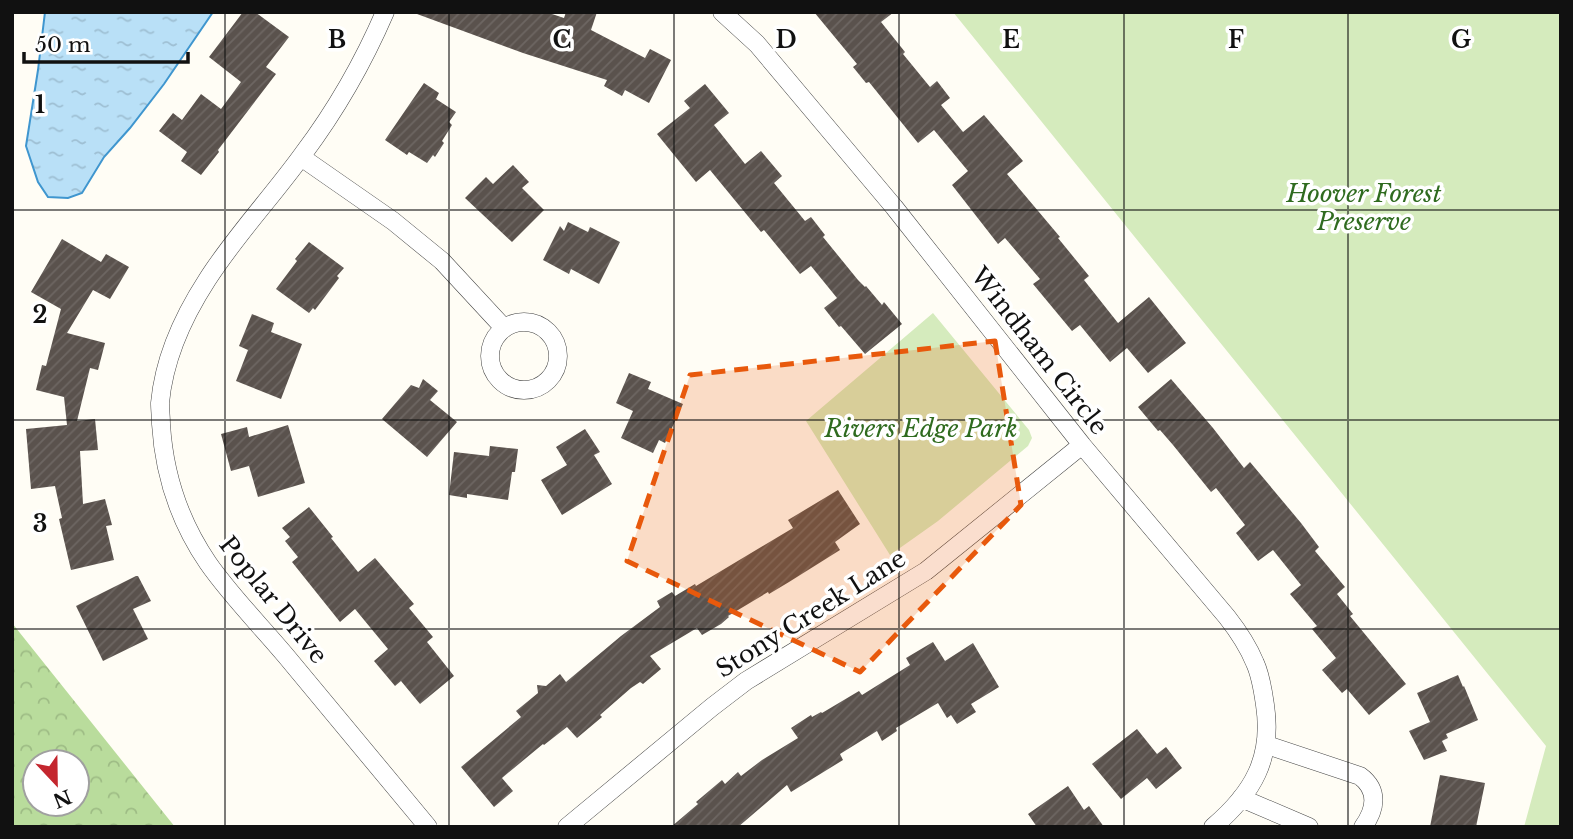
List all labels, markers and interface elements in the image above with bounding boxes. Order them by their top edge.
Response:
scale bar [24,21,189,65]
text: B [328,26,346,54]
text: C [553,26,571,54]
text: D [775,26,797,54]
text: E [1002,26,1020,54]
text: F [1228,26,1244,54]
text: G [1451,26,1471,54]
text: 50 m [35,32,91,58]
text: 1 [35,91,45,119]
park label: Hoover Forest Preserve [1285,179,1442,236]
street label: Windham Circle [964,260,1114,440]
text: 2 [33,301,47,329]
park label: Rivers Edge Park [824,414,1017,443]
text: 3 [33,510,47,538]
street label: Poplar Drive [213,530,333,669]
street label: Stony Creek Lane [711,544,911,684]
north arrow [21,748,91,818]
text: N [49,784,75,812]

